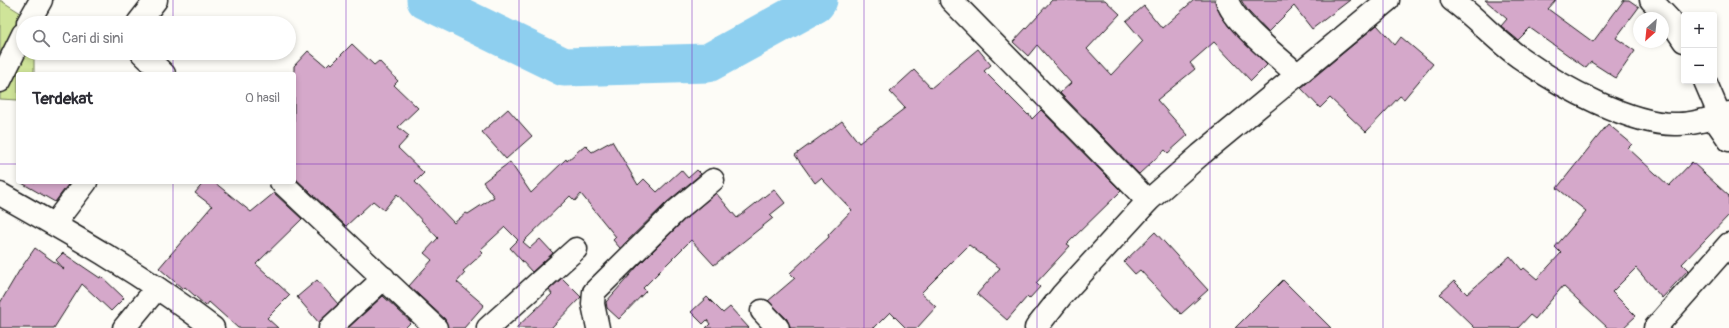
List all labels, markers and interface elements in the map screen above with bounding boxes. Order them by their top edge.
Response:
north arrow [1633,12,1669,48]
map controls [1681,12,1717,84]
button: + [1681,12,1717,48]
search box [16,16,296,60]
icon: search [30,27,52,49]
text: Cari di sini [62,29,123,48]
button: − [1681,48,1717,84]
text: Terdekat [32,88,93,109]
text: 0 hasil [245,90,280,106]

